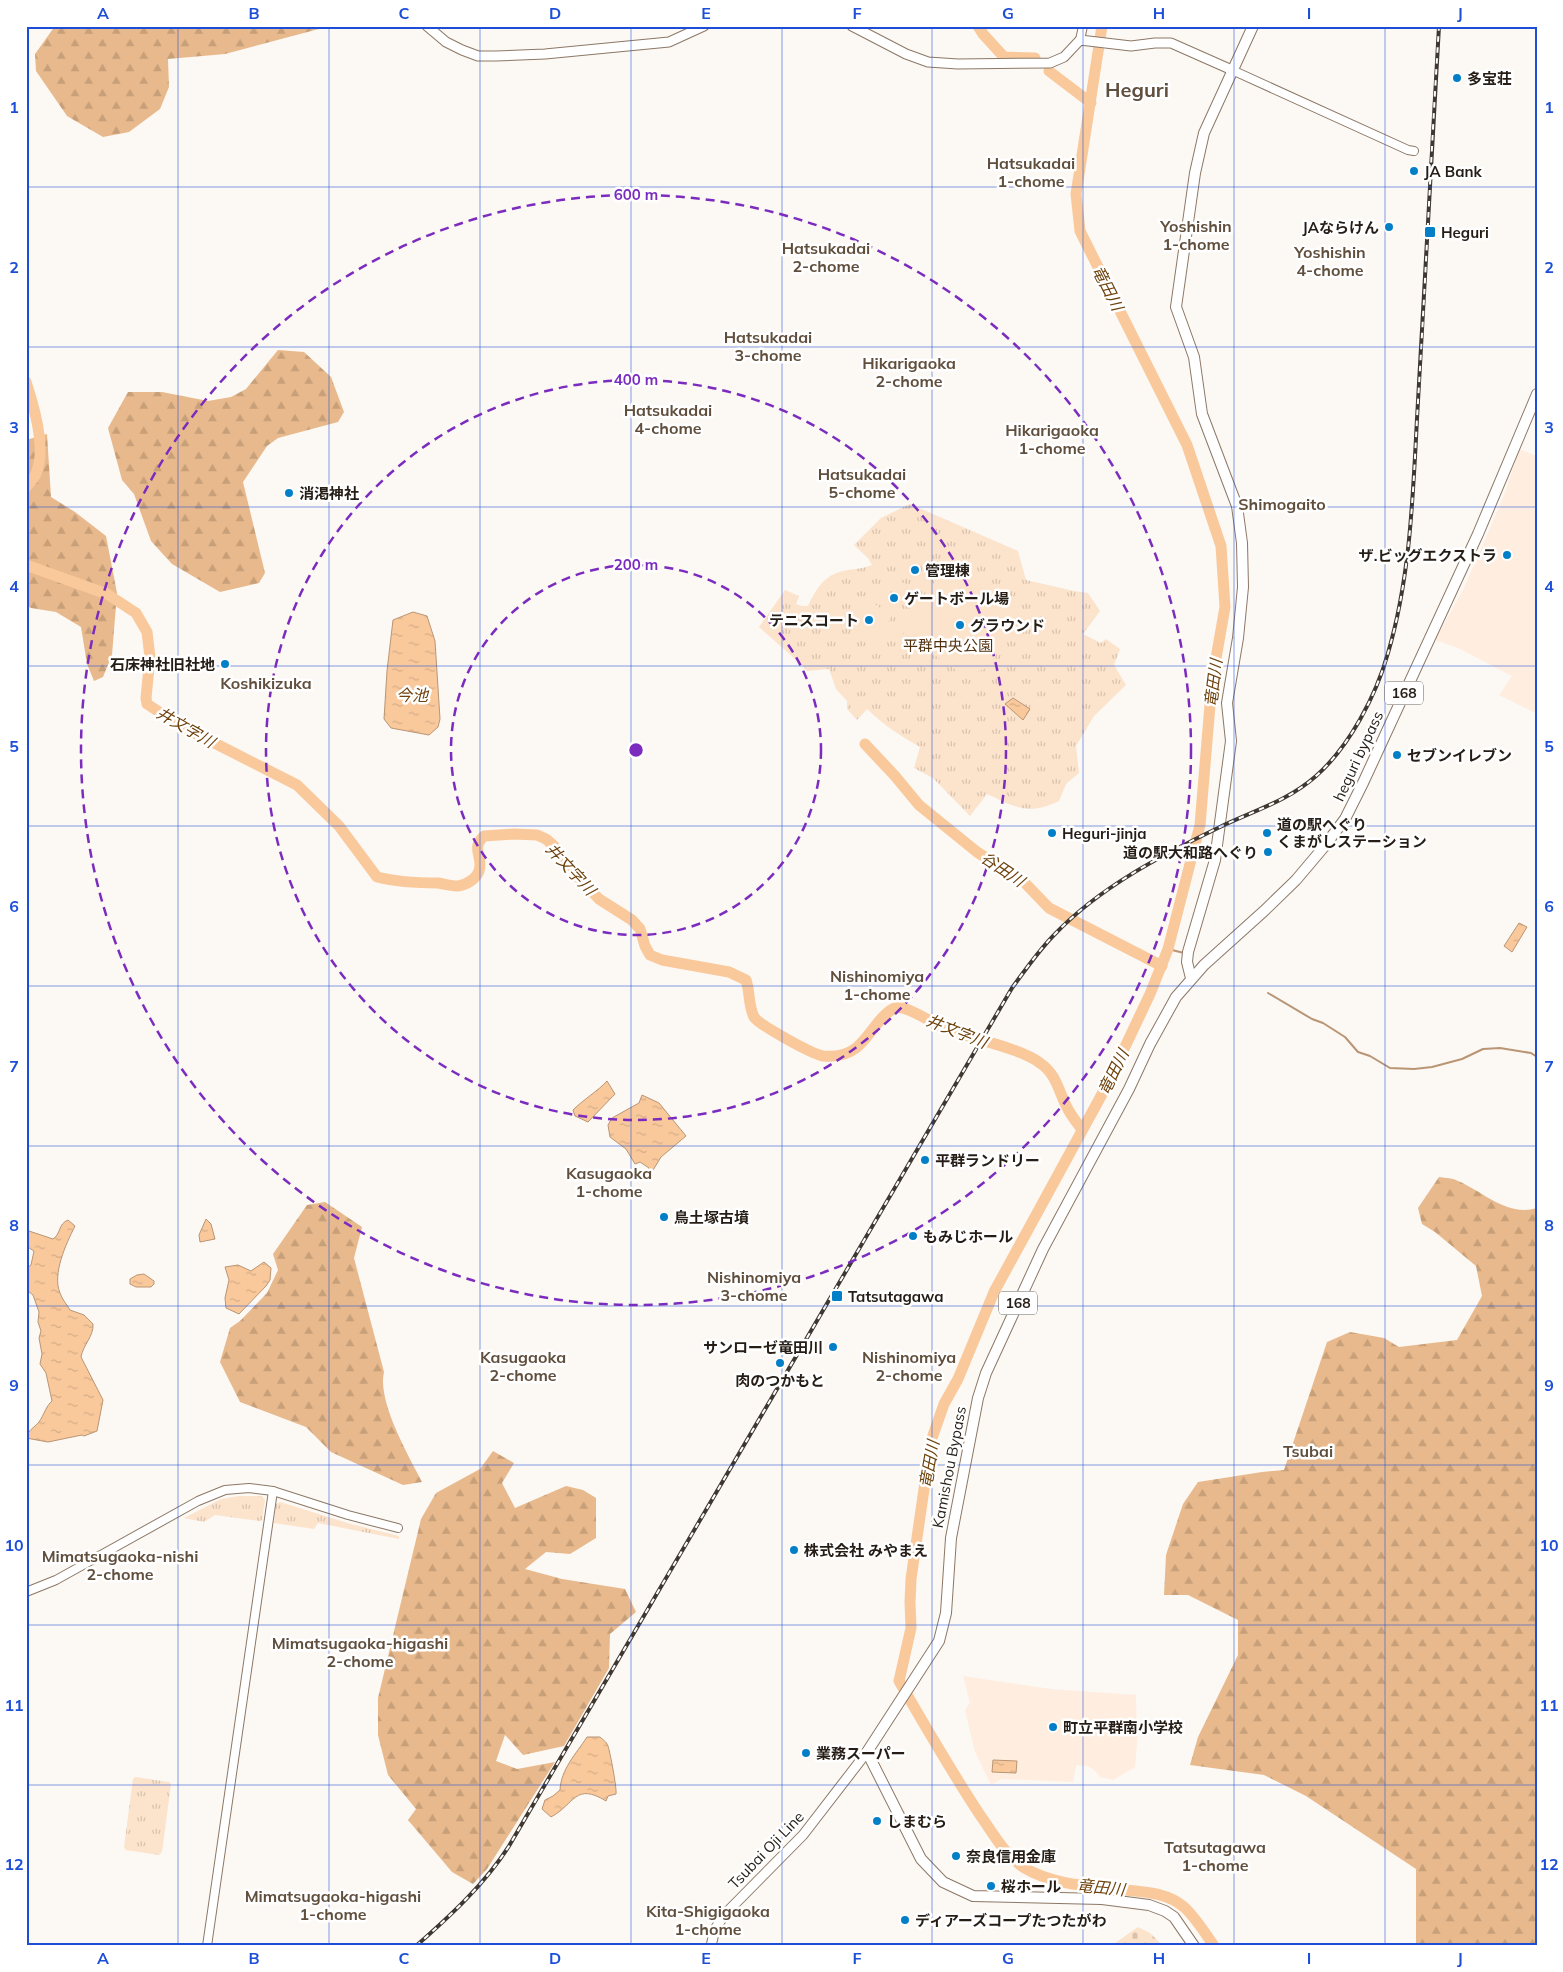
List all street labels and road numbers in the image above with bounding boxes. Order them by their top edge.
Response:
road number: 168 [1385,681,1423,704]
street label: heguri bypass [1329,708,1387,804]
road number: 168 [999,1292,1037,1315]
street label: Kamishou Bypass [928,1404,970,1530]
street label: Tsubai Oji Line [724,1807,808,1893]

